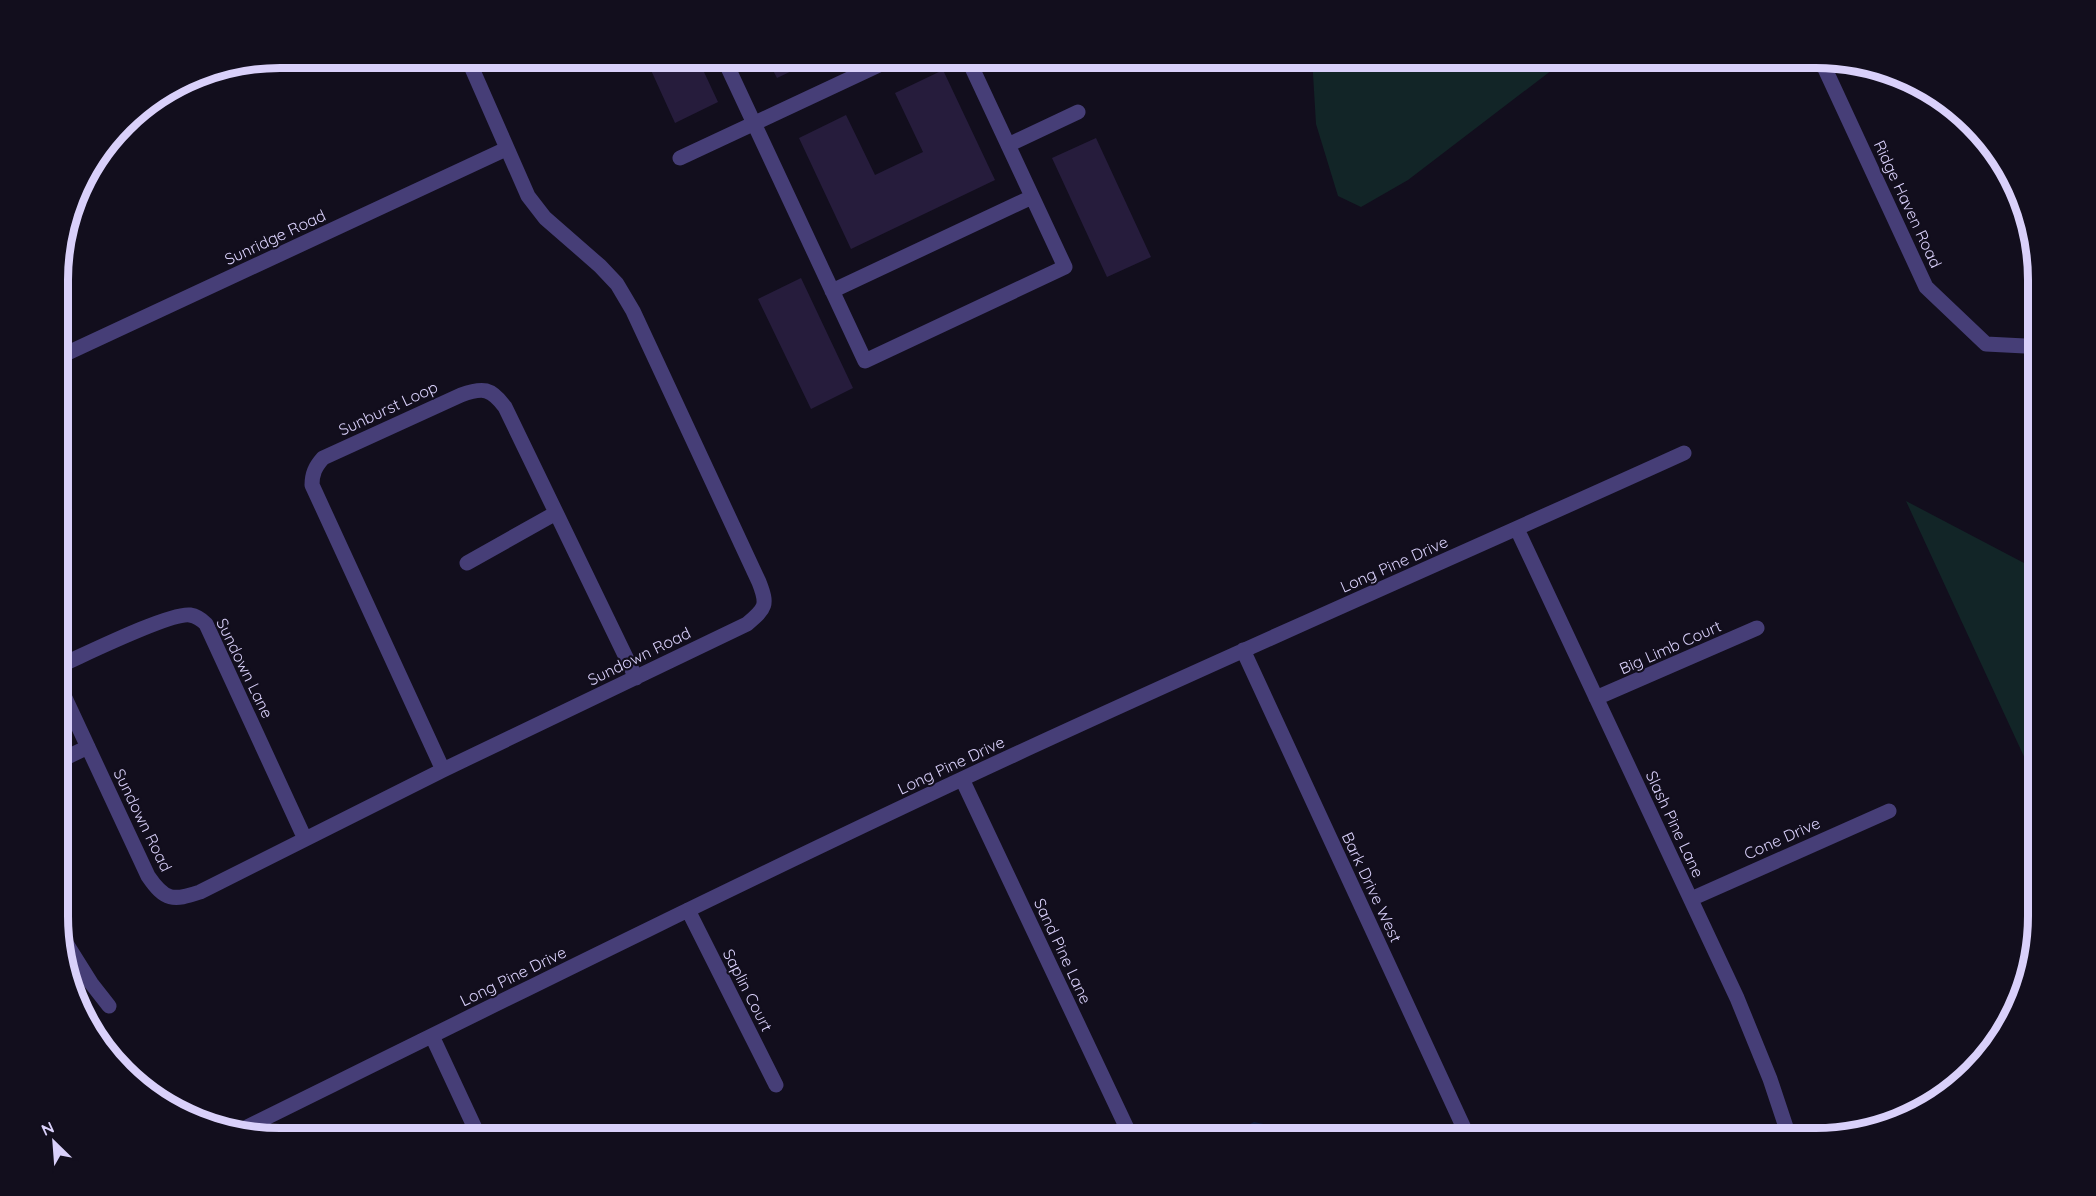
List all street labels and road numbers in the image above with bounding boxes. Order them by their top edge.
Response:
street label: Ridge Haven Road [1870,137,1946,271]
street label: Sunridge Road [221,205,329,269]
street label: Sunburst Loop [335,376,441,440]
street label: Long Pine Drive [1337,531,1451,597]
street label: Sundown Lane [212,615,278,721]
street label: Big Limb Court [1616,616,1724,678]
street label: Sundown Road [584,622,694,690]
street label: Long Pine Drive [894,731,1008,799]
street label: Sundown Road [109,765,177,875]
street label: Slash Pine Lane [1642,767,1708,881]
street label: Cone Drive [1741,812,1823,864]
street label: Bark Drive West [1338,829,1406,945]
street label: Sand Pine Lane [1030,895,1096,1007]
street label: Long Pine Drive [457,942,569,1010]
street label: Saplin Court [719,945,777,1035]

